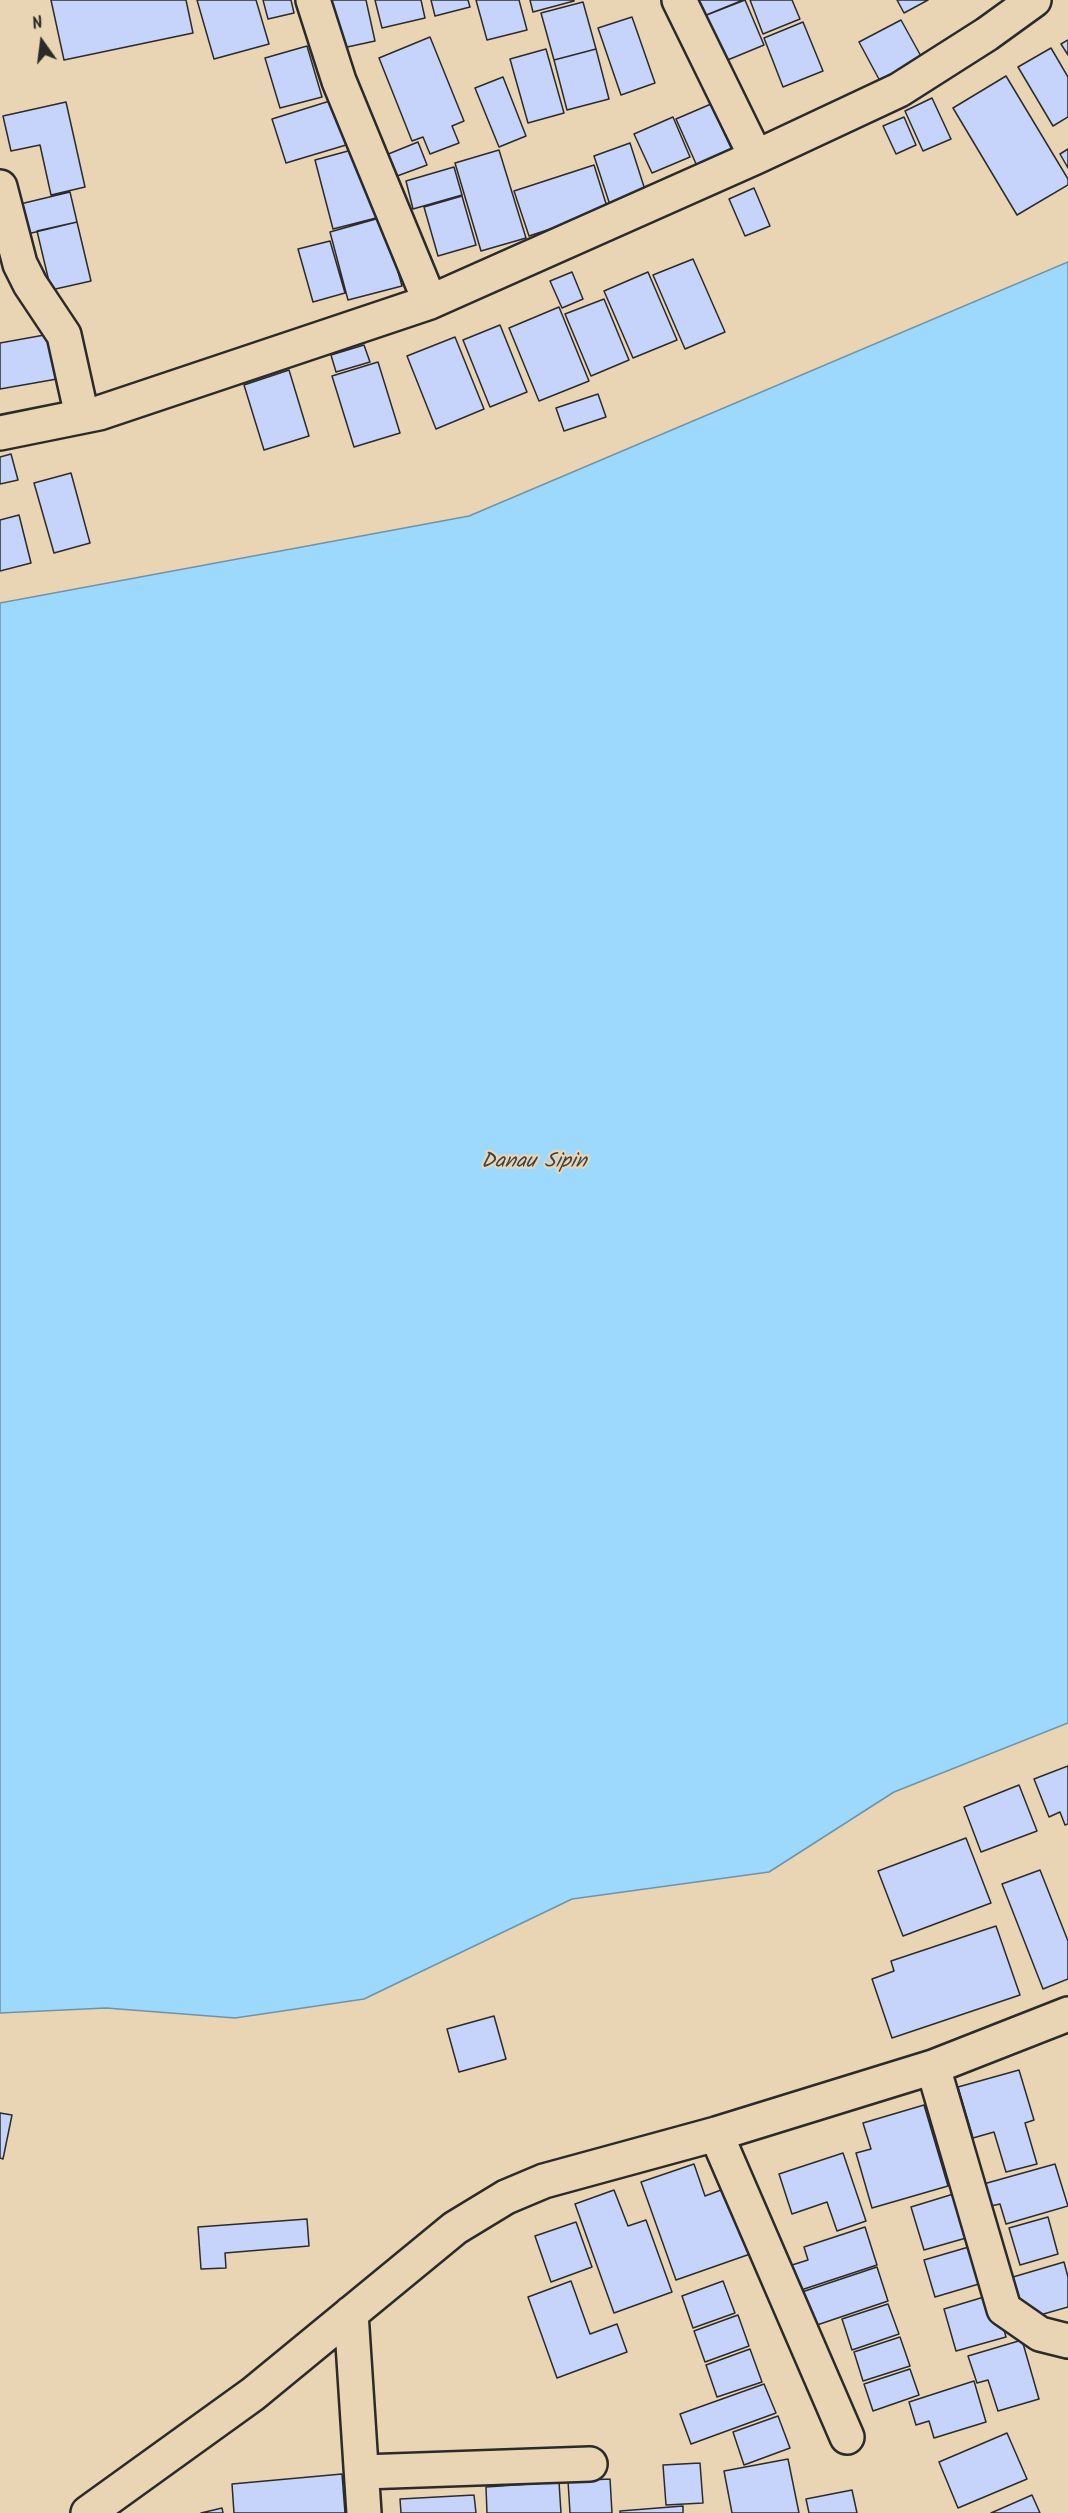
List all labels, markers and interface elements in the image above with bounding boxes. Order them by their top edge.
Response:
text: N [30,11,45,37]
north arrow [12,12,72,72]
water label: Danau Sipin [481,1150,587,1176]

